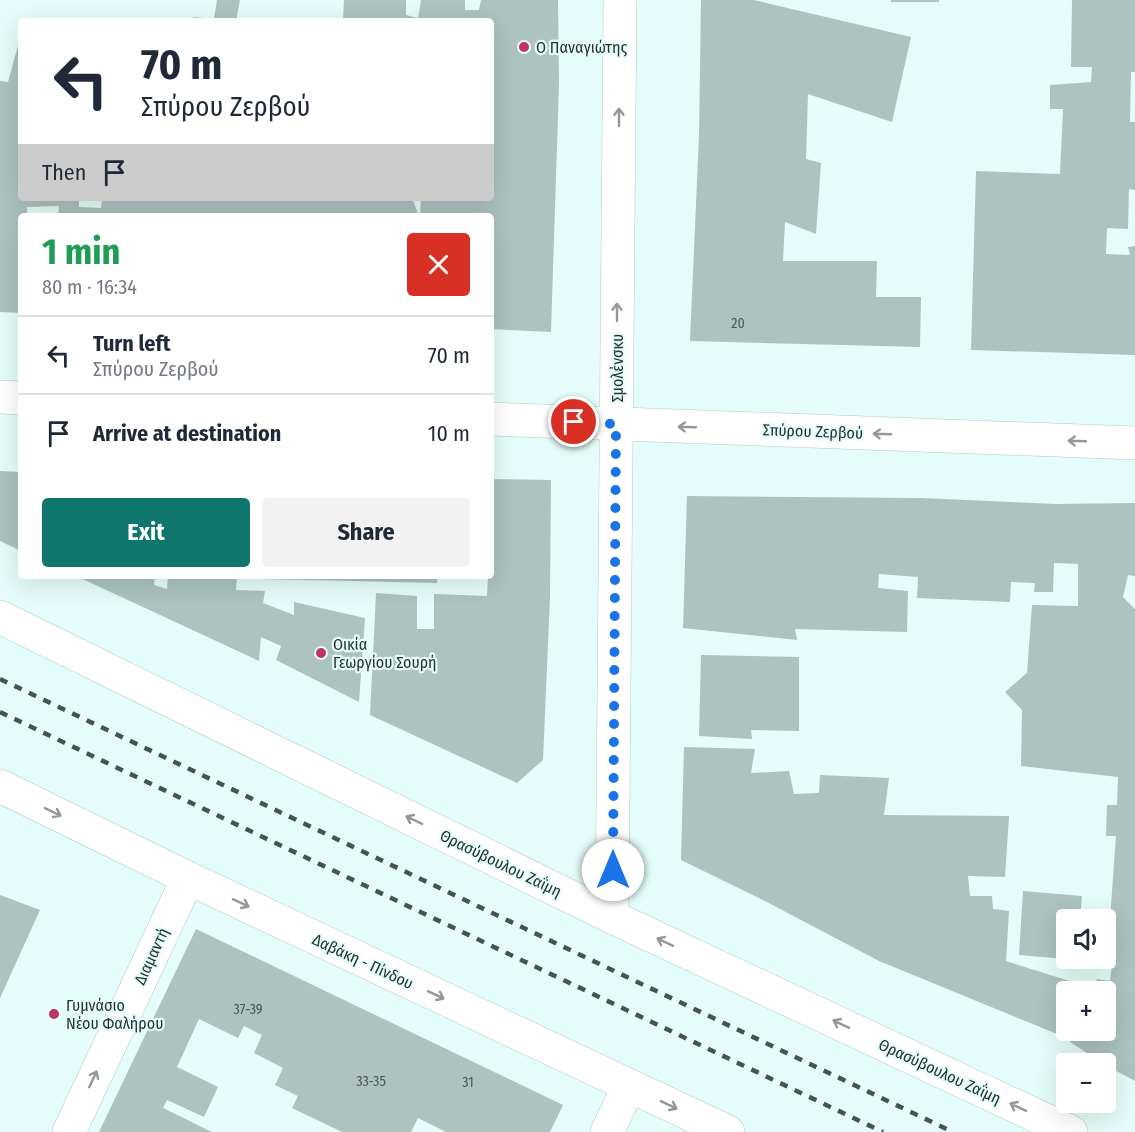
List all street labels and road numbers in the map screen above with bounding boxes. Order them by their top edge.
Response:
street label: Σμολένσκυ [608,334,627,402]
street label: Σπύρου Ζερβού [762,420,863,443]
street label: Θρασύβουλου Ζαΐμη [437,826,565,901]
street label: Διαμαντή [130,925,173,988]
street label: Δαβάκη - Πίνδου [309,930,416,993]
street label: Θρασύβουλου Ζαΐμη [876,1035,1004,1108]

